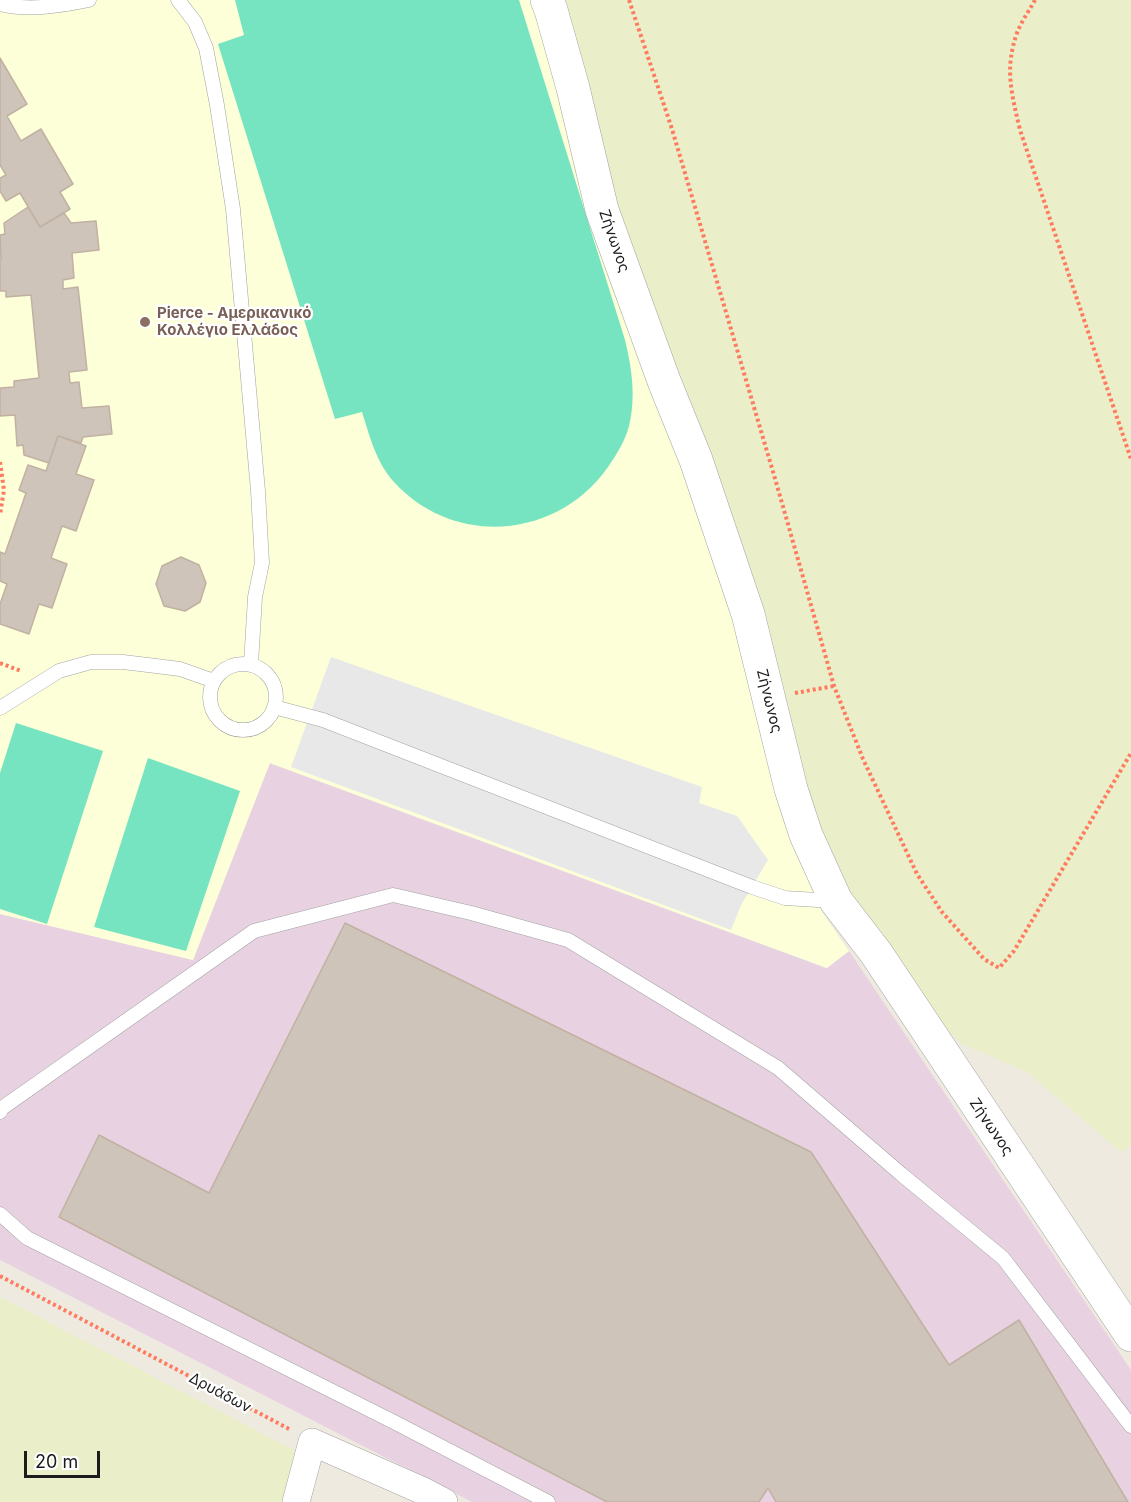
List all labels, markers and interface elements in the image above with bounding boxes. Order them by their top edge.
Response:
street label: Ζήνωνος [595,207,633,275]
place label: Pierce - Αμερικανικό Κολλέγιο Ελλάδος [157,304,311,339]
marker: Pierce - Αμερικανικό Κολλέγιο Ελλάδος [138,315,152,329]
street label: Ζήνωνος [752,667,786,735]
street label: Ζήνωνος [965,1095,1017,1159]
street label: Δρυάδων [186,1369,254,1417]
scale bar [27,1439,104,1477]
text: 20 m [35,1451,78,1472]

